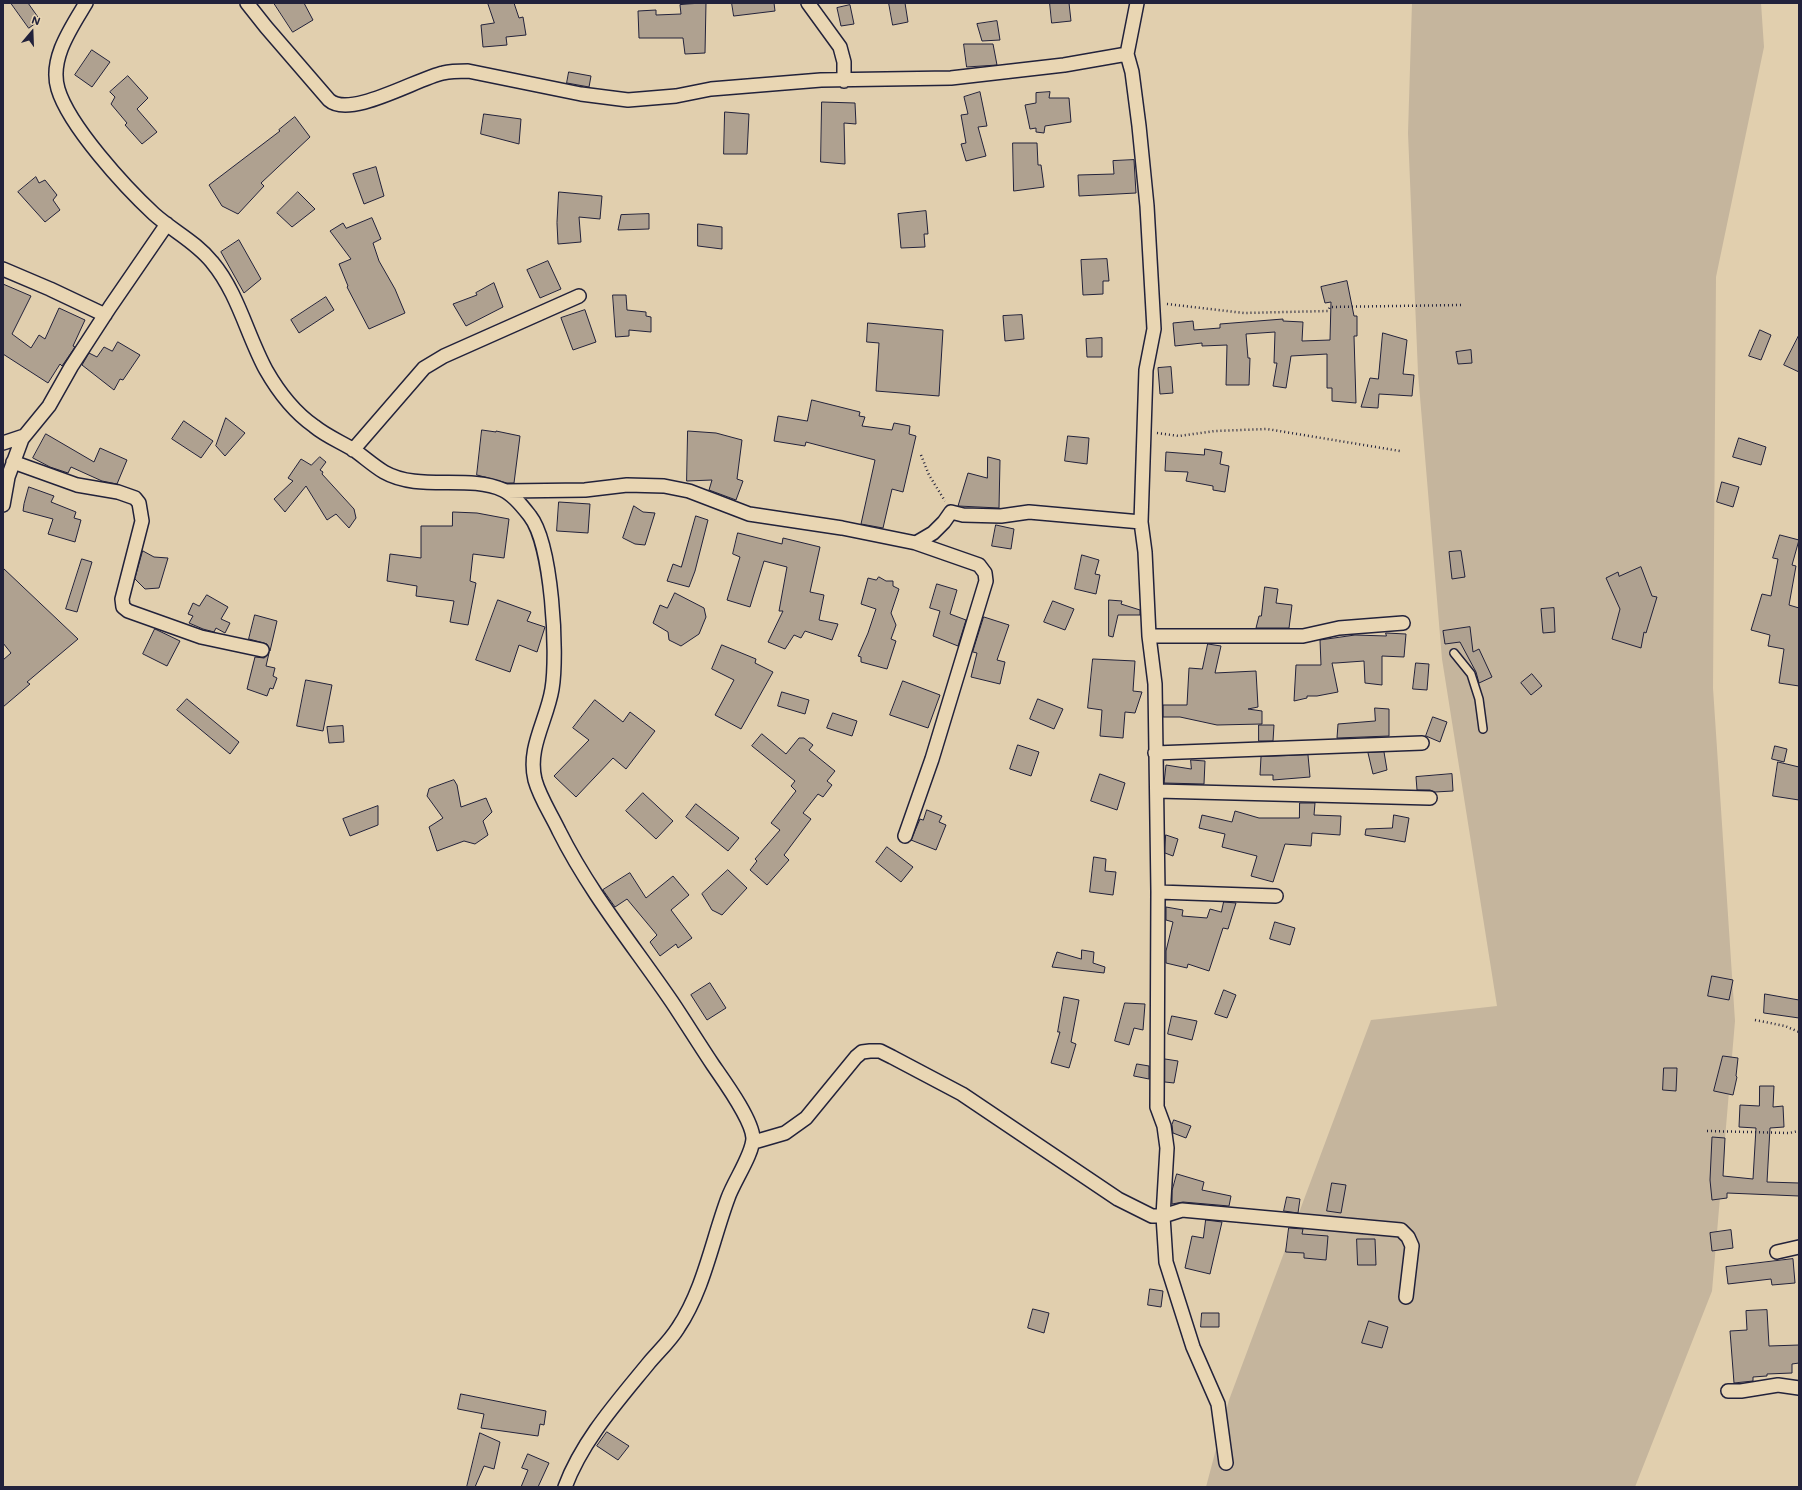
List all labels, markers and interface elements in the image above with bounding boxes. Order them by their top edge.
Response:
north arrow [12,12,52,52]
text: N [30,12,42,29]

